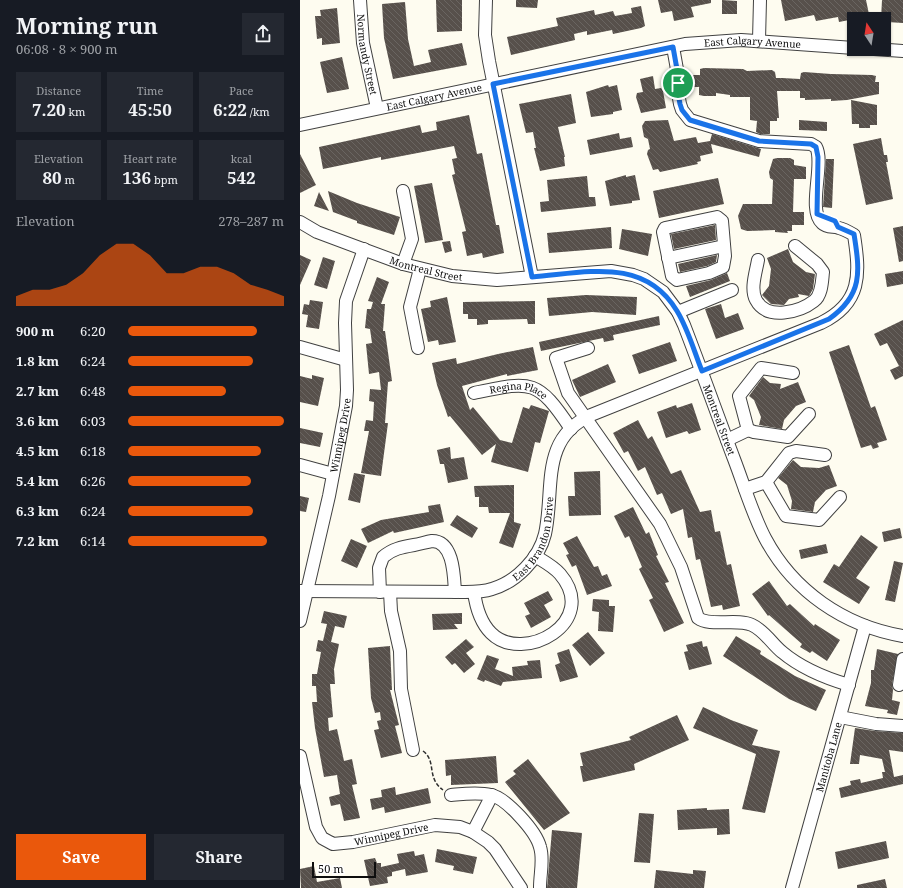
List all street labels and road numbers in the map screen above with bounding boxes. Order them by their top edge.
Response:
street label: Normandy Street [354,13,381,97]
street label: East Calgary Avenue [703,33,801,51]
street label: East Calgary Avenue [385,80,483,114]
street label: Montreal Street [388,253,463,284]
street label: Regina Place [488,379,551,402]
street label: Montreal Street [700,382,739,458]
street label: Winnipeg Drive [327,398,353,474]
street label: East Brandon Drive [509,496,556,584]
street label: Manitoba Lane [812,720,845,794]
street label: Winnipeg Drive [353,820,430,849]

